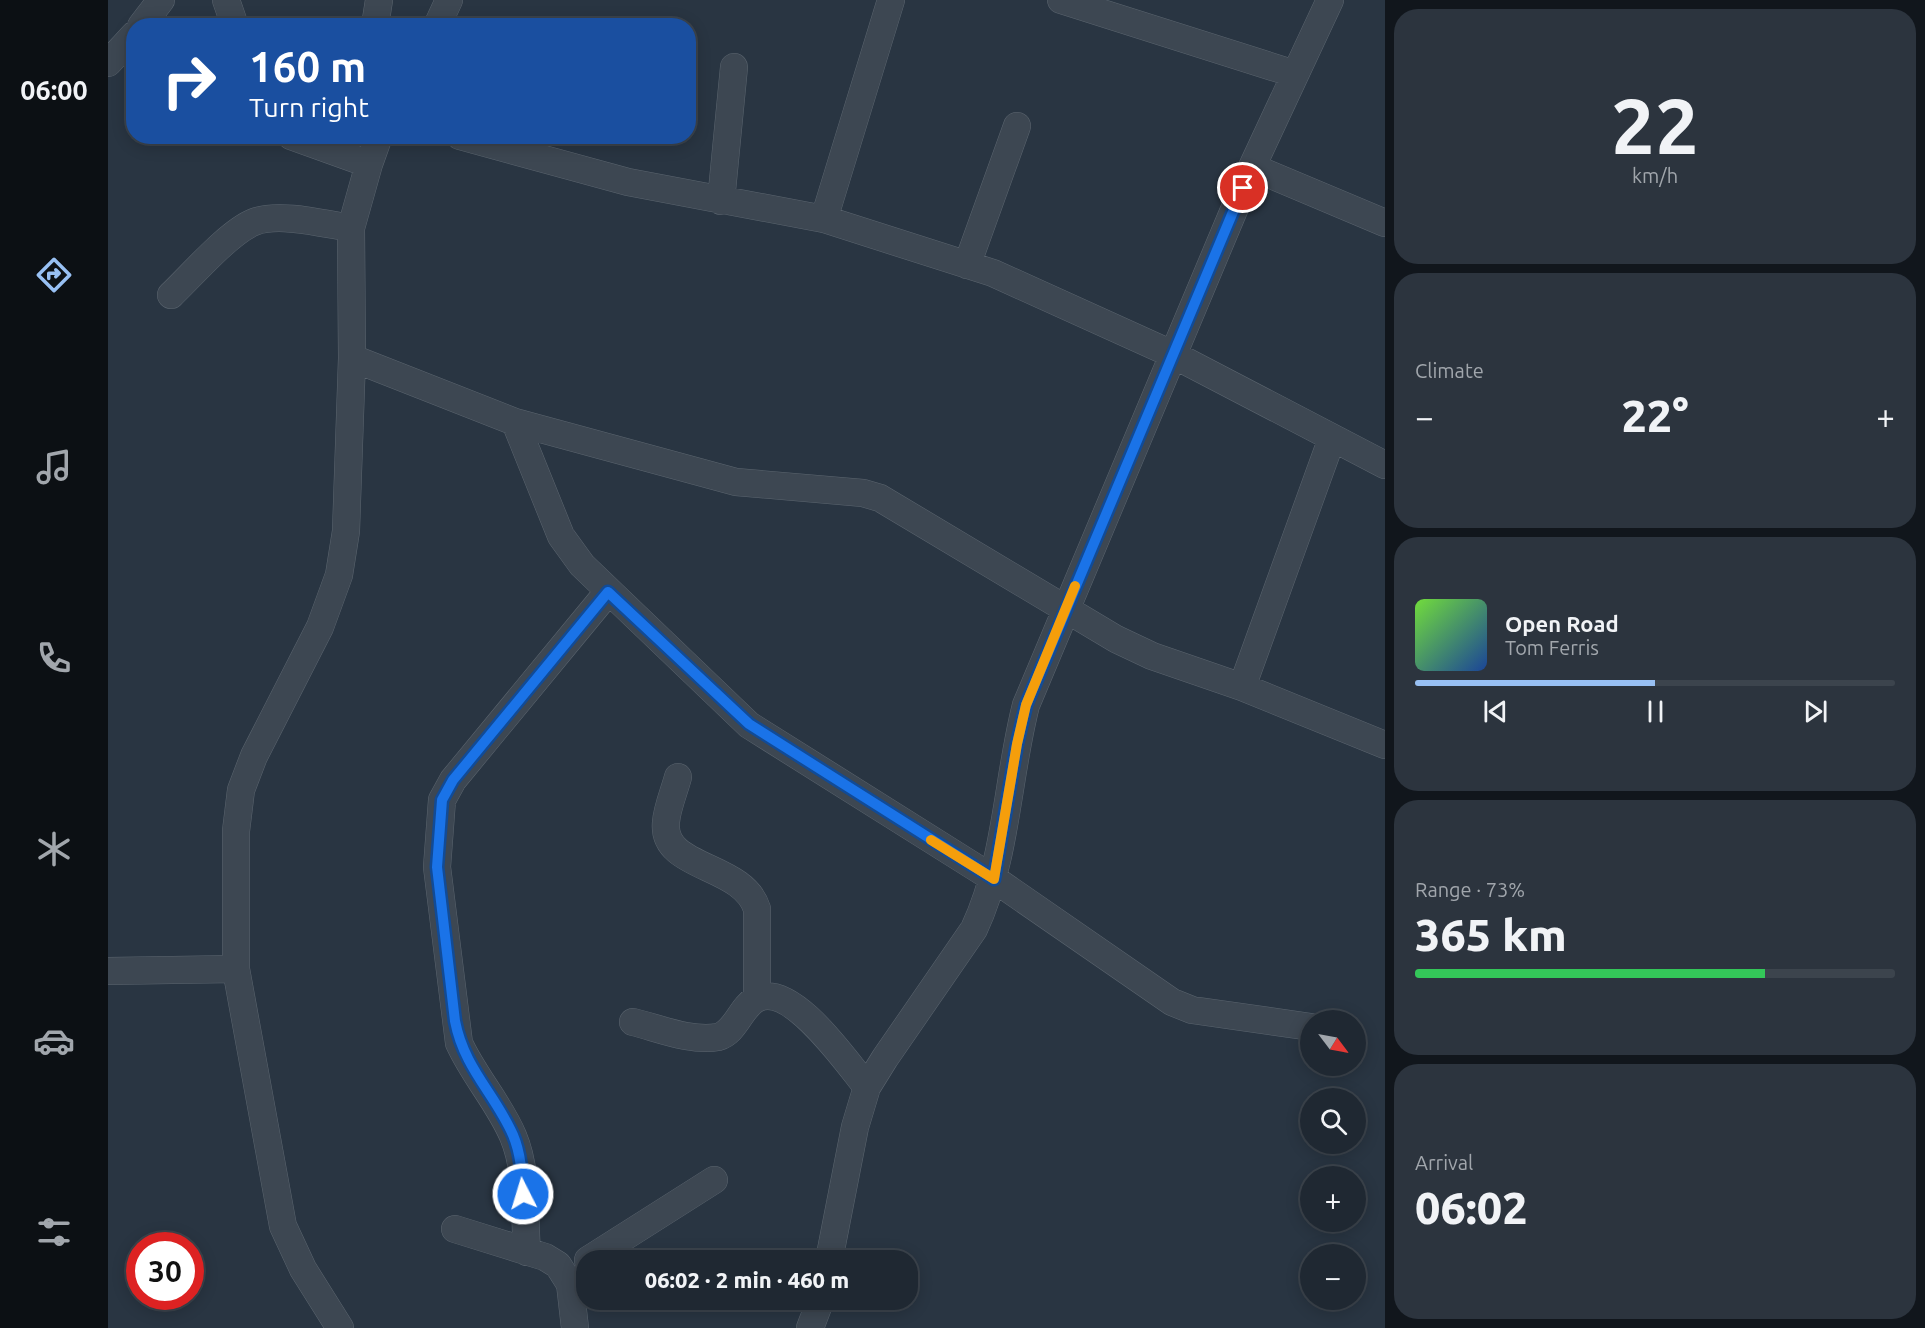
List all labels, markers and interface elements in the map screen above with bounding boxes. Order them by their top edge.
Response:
icon: right [150,42,228,120]
text: 160 m [249,43,366,90]
text: 06:00 [20,75,88,105]
text: 22 [1611,81,1699,169]
text: Turn right [249,92,369,122]
pin [1217,162,1268,213]
text: km/h [1632,164,1678,187]
icon: arrive [1226,171,1259,204]
icon: directions [33,254,75,296]
text: Climate [1415,359,1484,382]
text: 22° [1621,390,1689,441]
text: − [1415,398,1434,435]
text: + [1876,398,1895,435]
icon: music [33,446,75,488]
text: Open Road [1505,611,1619,636]
text: Tom Ferris [1505,636,1599,659]
icon: phone [33,637,75,679]
icon: previous [1479,695,1512,728]
icon: pause [1639,695,1672,728]
icon: next [1799,695,1832,728]
icon: climate [33,828,75,870]
text: Range · 73% [1415,878,1525,901]
text: 365 km [1415,909,1567,960]
north arrow [1300,1010,1366,1076]
map controls [1300,1010,1366,1310]
icon: car [33,1020,75,1062]
button: search [1300,1088,1366,1154]
text: Arrival [1415,1151,1473,1174]
position arrow [491,1162,555,1226]
button: + [1300,1166,1366,1232]
text: 06:02 [1415,1182,1528,1233]
icon: filters [33,1211,75,1253]
speed limit sign: 30 [126,1232,204,1310]
button: − [1300,1244,1366,1310]
text: 06:02 · 2 min · 460 m [645,1267,849,1292]

